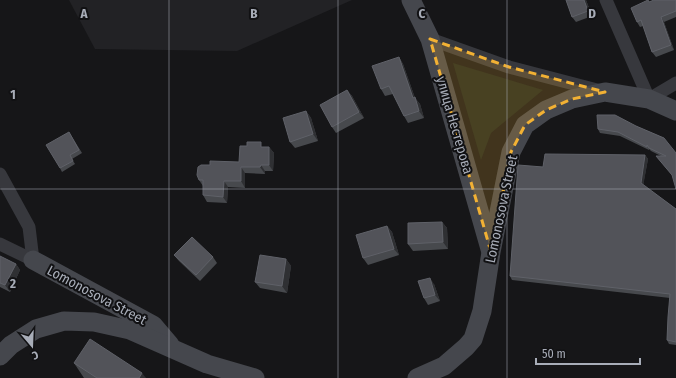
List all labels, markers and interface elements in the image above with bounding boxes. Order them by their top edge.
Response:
text: A [79,6,88,21]
text: B [250,6,258,21]
text: C [419,6,426,21]
text: D [588,6,596,21]
street label: улица Нестерова [432,74,477,176]
text: 1 [10,87,16,102]
street label: Lomonosova Street [482,153,521,265]
street label: Lomonosova Street [44,262,150,329]
text: 2 [9,276,16,291]
north arrow [12,326,52,366]
scale bar [536,340,640,366]
text: 50 m [542,347,566,361]
text: С [30,348,40,362]

